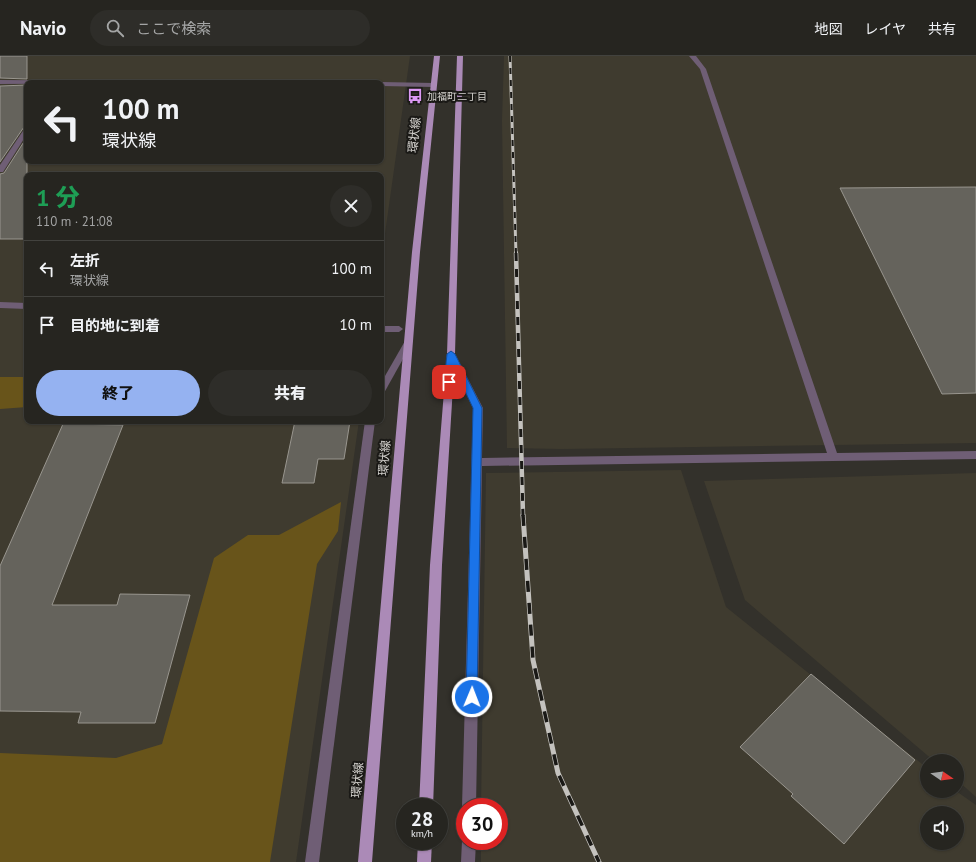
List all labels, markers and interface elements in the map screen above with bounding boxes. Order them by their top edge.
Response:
search box [90,10,370,46]
text: Navio [20,16,66,40]
icon: search [104,17,126,39]
text: ここで検索 [136,19,211,38]
text: 地図 [814,20,842,38]
text: レイヤ [864,20,906,38]
text: 共有 [928,20,956,38]
bus stop icon: 加福町二丁目 [406,87,424,105]
text: 100 m [102,90,179,127]
place label: 加福町二丁目 [427,90,487,103]
icon: left [36,96,88,148]
street label: 環状線 [405,116,423,154]
text: 環状線 [102,129,156,152]
text: 1 分 [36,182,80,213]
button: close [330,185,372,227]
text: 110 m · 21:08 [36,213,113,230]
text: 左折 [70,251,100,270]
icon: left [36,258,58,280]
text: 100 m [331,259,372,278]
text: 環状線 [70,272,109,289]
icon: arrive [36,314,58,336]
text: 10 m [339,315,372,334]
text: 目的地に到着 [70,316,160,335]
pin [432,365,466,399]
button: 終了 [36,370,200,416]
button: 共有 [208,370,372,416]
icon: arrive [438,371,460,393]
street label: 環状線 [375,439,393,477]
position arrow [451,676,493,718]
north arrow [920,754,964,798]
map controls [920,754,964,850]
street label: 環状線 [348,761,366,799]
speed limit sign: 30 [456,798,508,850]
text: 28 [411,806,433,832]
button: sound [920,806,964,850]
text: km/h [411,827,433,840]

